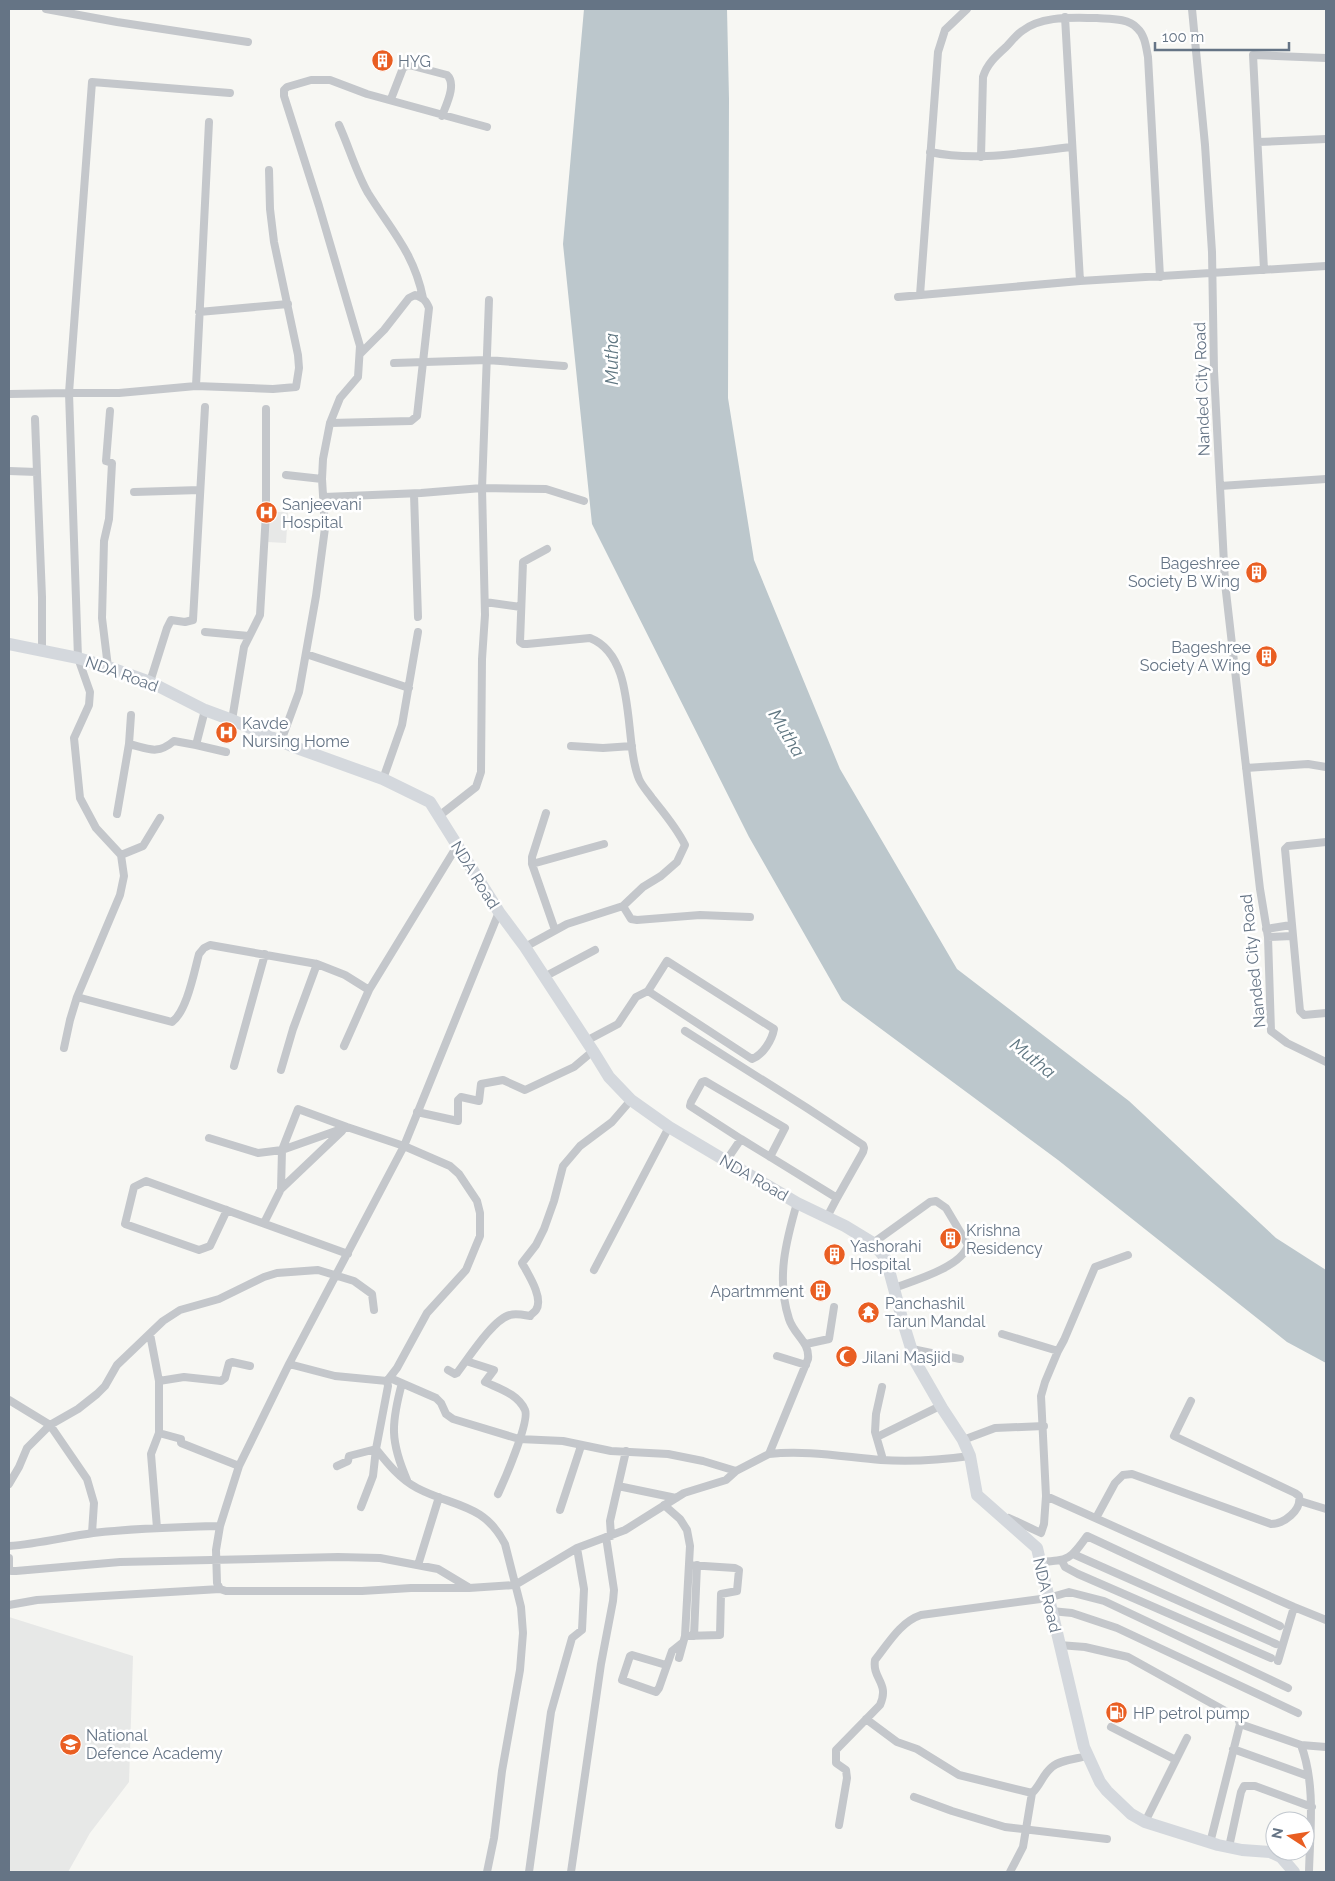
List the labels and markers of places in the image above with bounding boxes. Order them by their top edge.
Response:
building icon: HYG [370,49,394,73]
place label: HYG [398,52,431,71]
place label: Sanjeevani Hospital [282,495,362,532]
hospital icon: Sanjeevani Hospital [254,501,278,525]
place label: Bageshree Society B Wing [1128,554,1240,591]
building icon: Bageshree Society B Wing [1244,560,1268,584]
place label: Bageshree Society A Wing [1140,638,1251,675]
building icon: Bageshree Society A Wing [1255,644,1279,668]
place label: Kavde Nursing Home [242,714,349,751]
hospital icon: Kavde Nursing Home [214,720,238,744]
place label: Krishna Residency [966,1221,1043,1258]
building icon: Krishna Residency [938,1227,962,1251]
place label: Yashorahi Hospital [850,1237,921,1274]
building icon: Yashorahi Hospital [822,1243,846,1267]
building icon: Apartmment [808,1279,832,1303]
place label: Apartmment [710,1282,805,1301]
place label: Panchashil Tarun Mandal [885,1294,986,1331]
temple icon: Panchashil Tarun Mandal [857,1300,881,1324]
mosque icon: Jilani Masjid [834,1345,858,1369]
place label: Jilani Masjid [862,1348,951,1367]
fuel station icon: HP petrol pump [1105,1701,1129,1725]
place label: HP petrol pump [1133,1704,1250,1723]
place label: National Defence Academy [86,1726,223,1763]
school or university icon: National Defence Academy [58,1732,82,1756]

